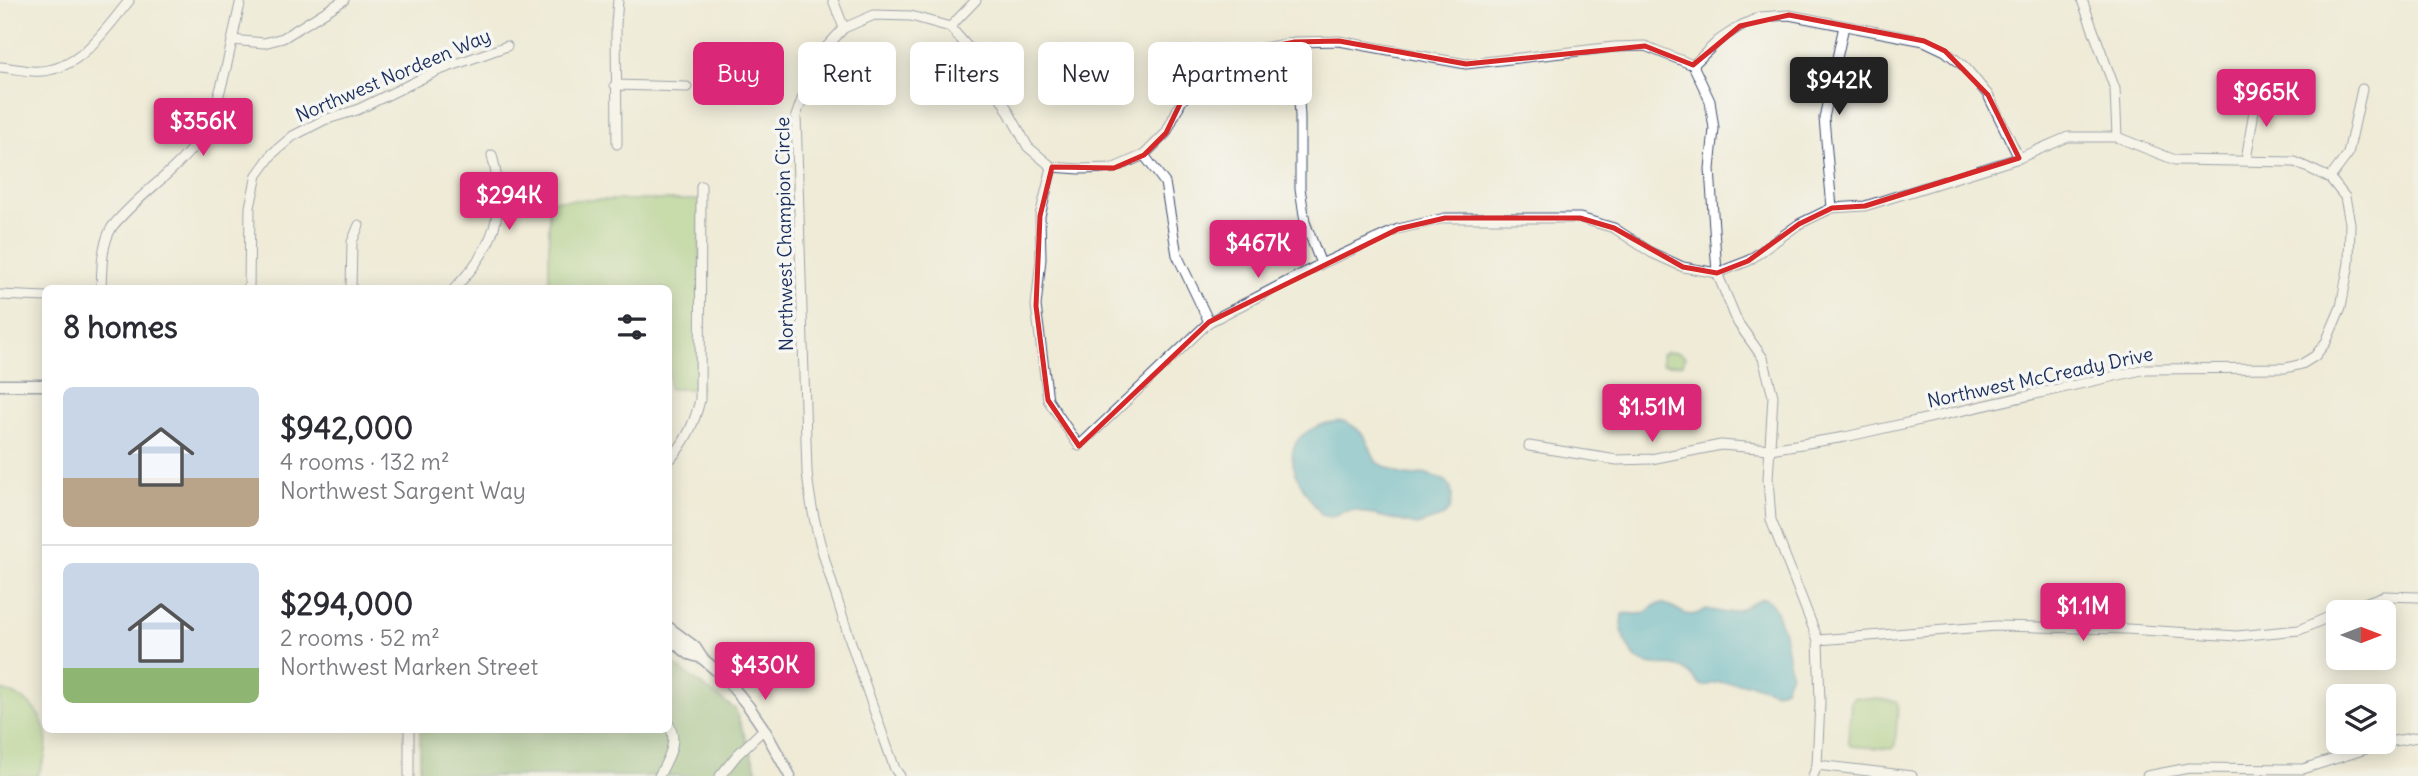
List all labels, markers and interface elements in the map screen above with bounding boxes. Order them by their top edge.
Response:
street label: Northwest Nordeen Way [292,23,494,127]
chip: Buy [693,42,784,105]
chip: Rent [798,42,896,105]
chip: Filters [910,42,1024,105]
chip: New [1038,42,1134,105]
chip: Apartment [1148,42,1312,105]
pin: $942K [1790,58,1888,117]
text: $942K [1806,65,1872,94]
pin: $965K [2217,69,2315,129]
text: $965K [2233,77,2299,106]
pin: $356K [154,99,252,158]
text: $356K [170,106,236,135]
street label: Northwest Champion Circle [770,117,798,351]
pin: $294K [460,173,558,232]
text: $294K [476,180,542,209]
pin: $467K [1209,220,1307,280]
text: $467K [1226,228,1290,257]
text: 8 homes [63,308,178,346]
icon: filters [613,308,651,346]
street label: Northwest McCready Drive [1925,341,2155,413]
pin: $1.51M [1595,384,1709,444]
text: $1.51M [1618,392,1686,421]
text: $942,000 [280,409,413,447]
icon: home [119,415,203,499]
text: 4 rooms · 132 m² [280,447,450,476]
text: Northwest Sargent Way [280,476,526,505]
pin: $1.1M [2034,584,2132,643]
text: $294,000 [280,585,413,623]
icon: home [119,591,203,675]
text: $1.1M [2056,591,2110,620]
north arrow [2326,600,2396,670]
map controls [2326,600,2396,754]
text: 2 rooms · 52 m² [280,623,440,652]
pin: $430K [716,642,814,702]
text: $430K [731,650,799,679]
text: Northwest Marken Street [280,652,538,681]
button: layers [2326,684,2396,754]

